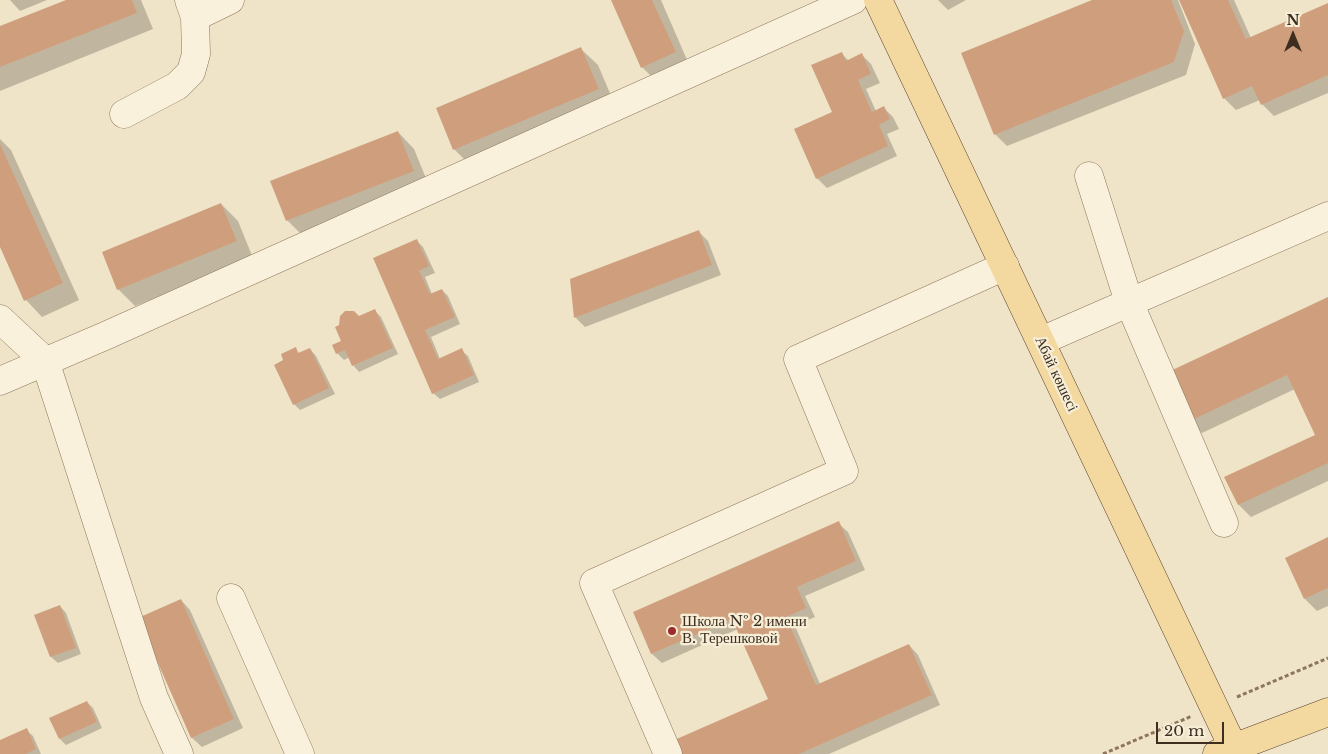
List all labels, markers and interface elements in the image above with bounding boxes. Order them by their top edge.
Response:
north arrow [1268,10,1318,60]
text: N [1286,11,1300,29]
street label: Абай көшесі [1031,334,1081,414]
place label: Школа № 2 имени В. Терешковой [682,613,807,648]
marker: Школа № 2 имени В. Терешковой [666,625,678,637]
scale bar [1158,712,1226,744]
text: 20 m [1164,721,1204,740]

